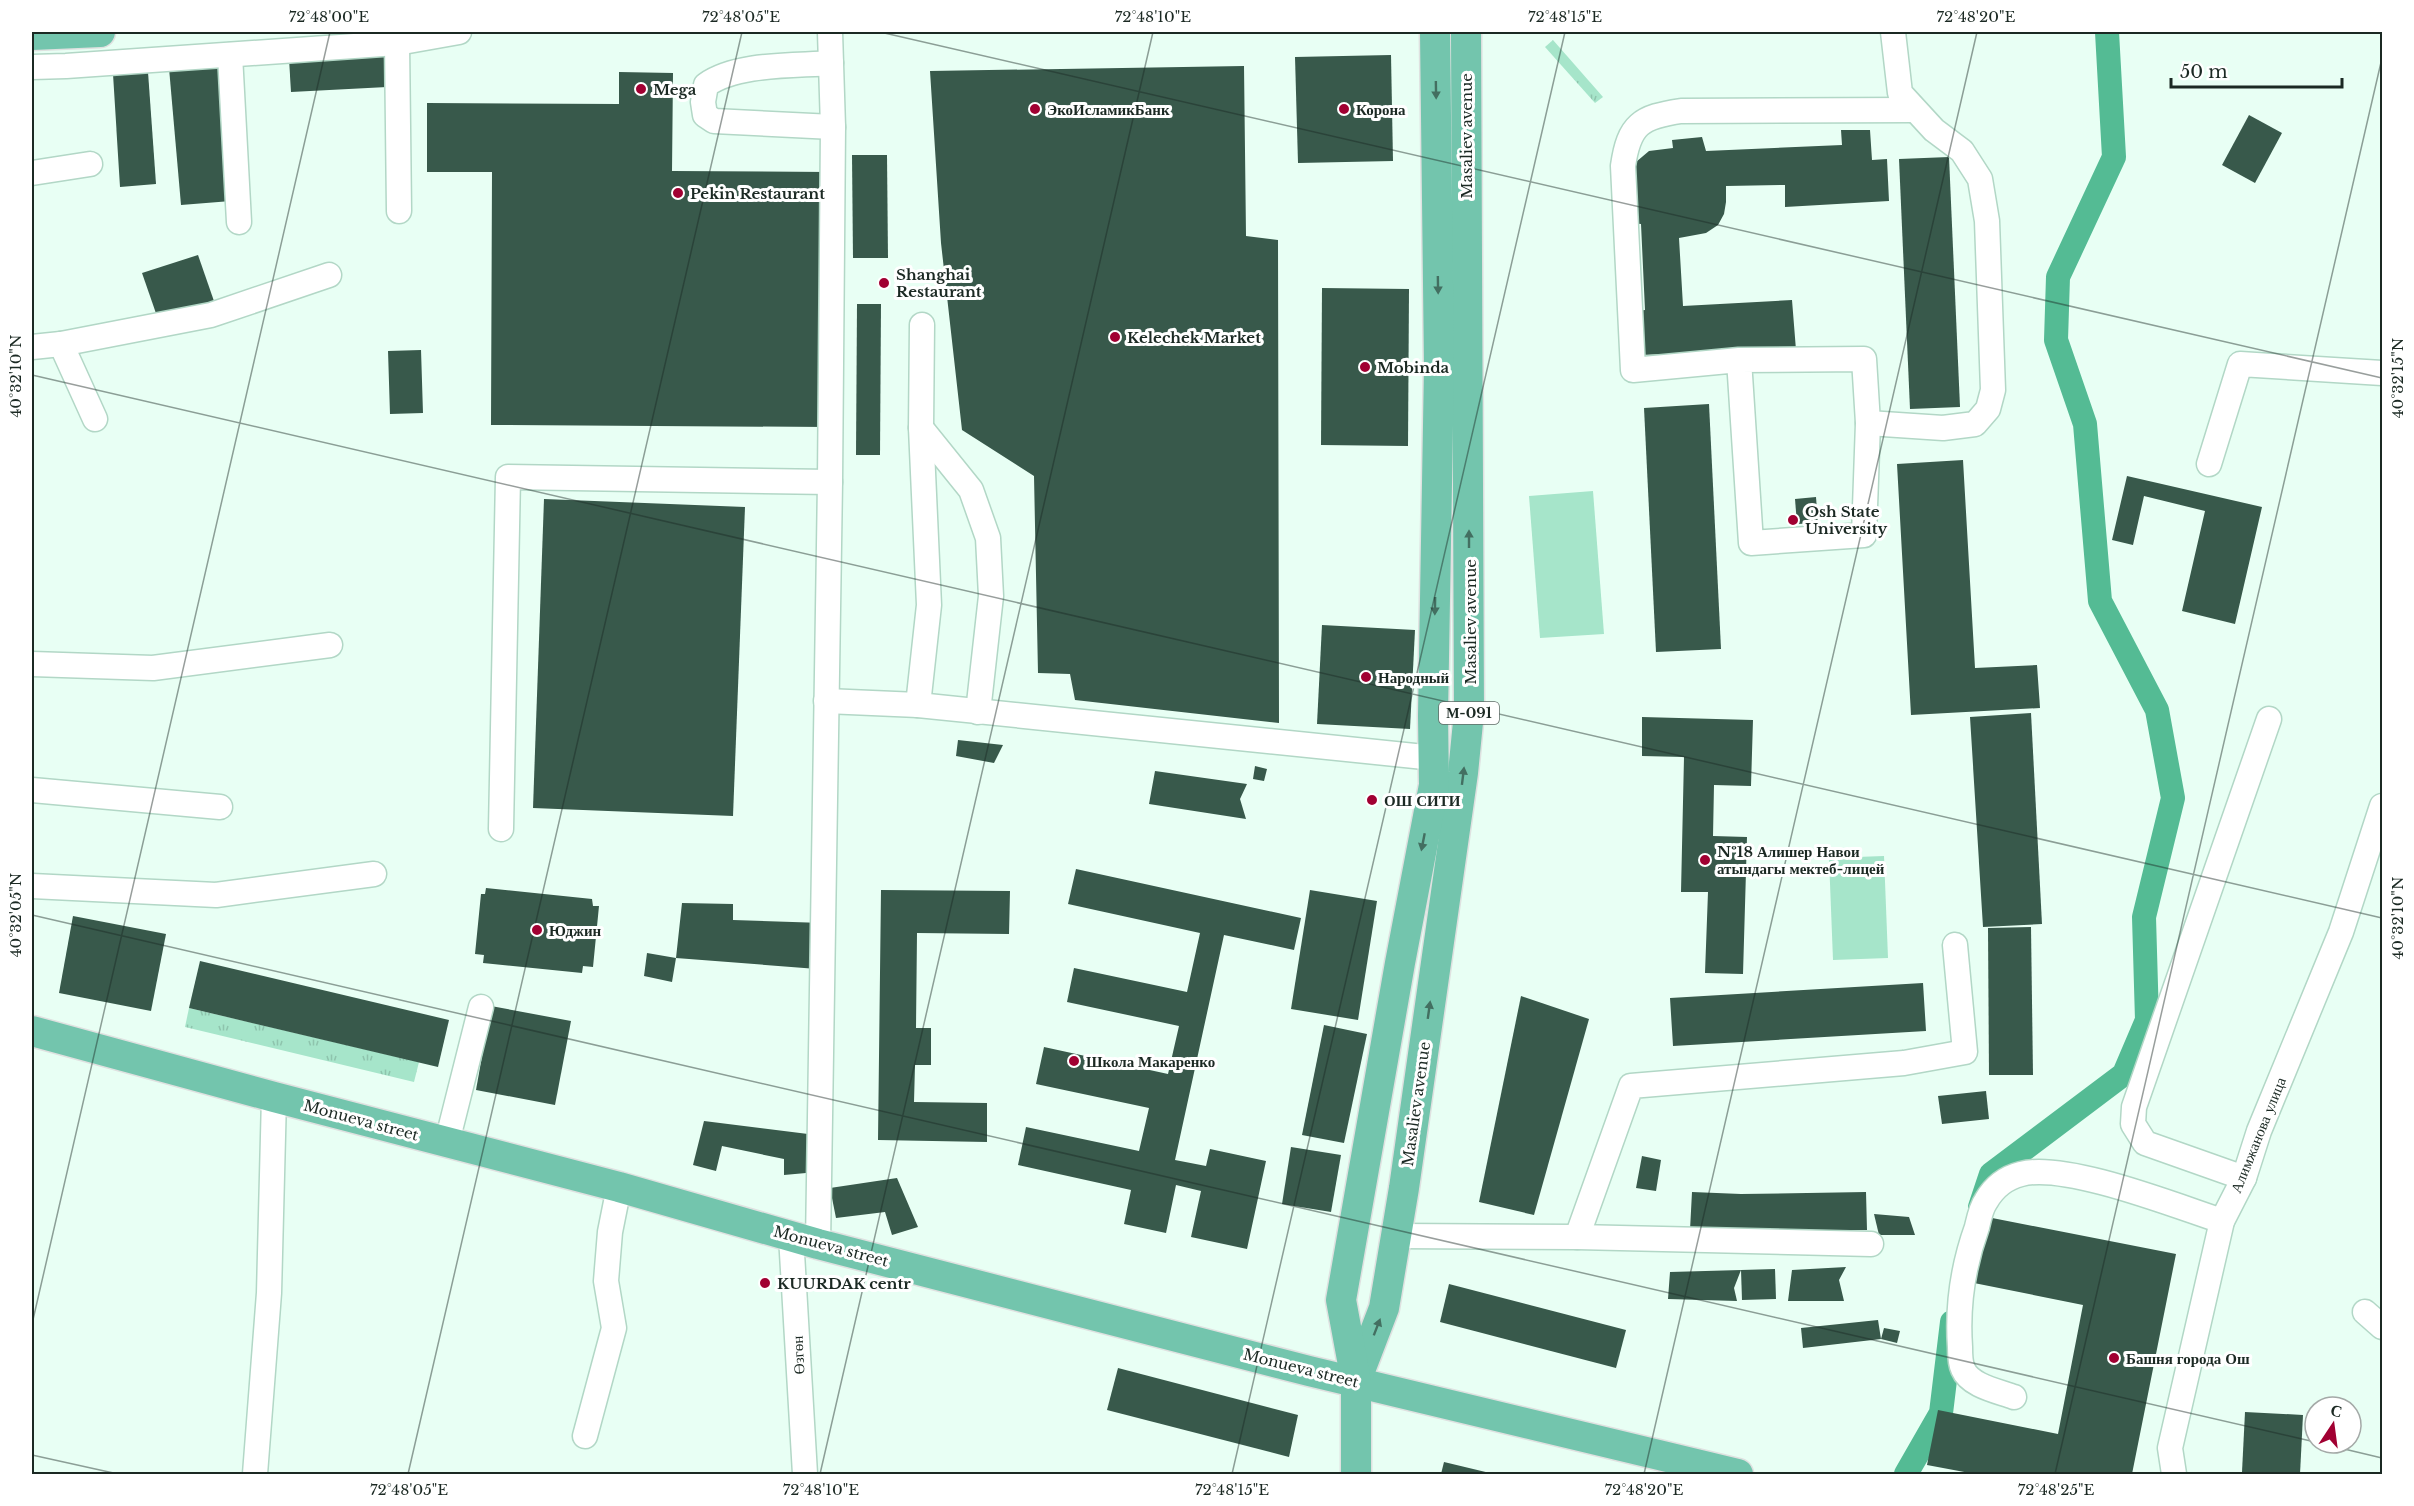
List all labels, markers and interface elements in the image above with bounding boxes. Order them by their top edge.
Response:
text: 72°48'00"E [289,7,369,26]
text: 72°48'05"E [702,7,780,26]
text: 72°48'10"E [1115,7,1191,26]
text: 72°48'15"E [1528,7,1602,26]
text: 72°48'20"E [1937,7,2016,26]
scale bar [2171,51,2342,89]
text: 50 m [2180,61,2228,83]
street label: Masaliev avenue [1457,73,1476,199]
place label: Mega [653,80,697,99]
one-way arrow [1431,80,1441,99]
marker: Mega [634,82,648,96]
place label: ЭкоИсламикБанк [1047,100,1170,119]
place label: Корона [1356,100,1406,119]
marker: ЭкоИсламикБанк [1028,102,1042,116]
marker: Корона [1337,102,1351,116]
place label: Pekin Restaurant [690,184,825,203]
marker: Pekin Restaurant [671,186,685,200]
place label: Shanghai Restaurant [896,265,982,301]
one-way arrow [1433,275,1443,294]
marker: Shanghai Restaurant [877,276,891,290]
place label: Kelechek Market [1127,328,1261,347]
marker: Kelechek Market [1108,330,1122,344]
text: 40°32'10"N [6,335,25,417]
text: 40°32'15"N [2388,338,2407,418]
place label: Mobinda [1377,358,1450,377]
marker: Mobinda [1358,360,1372,374]
place label: Osh State University [1805,502,1887,538]
marker: Osh State University [1786,513,1800,527]
one-way arrow [1464,530,1474,549]
street label: Masaliev avenue [1461,559,1480,685]
one-way arrow [1430,596,1440,615]
place label: Народный [1378,668,1450,687]
marker: Народный [1359,670,1373,684]
road number: М-091 [1439,702,1499,724]
one-way arrow [1458,766,1467,785]
place label: ОШ СИТИ [1384,791,1461,810]
marker: ОШ СИТИ [1365,793,1379,807]
one-way arrow [1418,833,1427,852]
place label: №18 Алишер Навои атындагы мектеб-лицей [1717,842,1885,878]
marker: №18 Алишер Навои атындагы мектеб-лицей [1698,853,1712,867]
text: 40°32'05"N [6,873,25,957]
text: 40°32'10"N [2388,877,2407,959]
place label: Юджин [549,921,602,940]
marker: Юджин [530,923,544,937]
one-way arrow [1425,1001,1434,1020]
street label: Masaliev avenue [1398,1040,1434,1168]
place label: Школа Макаренко [1086,1052,1215,1071]
marker: Школа Макаренко [1067,1054,1081,1068]
street label: Алимжанова улица [2226,1074,2290,1196]
street label: Monueva street [301,1096,421,1145]
street label: Monueva street [771,1222,891,1271]
place label: KUURDAK centr [777,1274,911,1293]
marker: KUURDAK centr [758,1276,772,1290]
one-way arrow [1372,1317,1382,1335]
street label: Өзгөн [788,1335,808,1375]
street label: Monueva street [1241,1344,1361,1392]
place label: Башня города Ош [2126,1349,2250,1368]
marker: Башня города Ош [2107,1351,2121,1365]
north arrow [2303,1395,2363,1455]
text: С [2328,1399,2344,1421]
text: 72°48'05"E [370,1480,448,1499]
text: 72°48'10"E [783,1480,859,1499]
text: 72°48'15"E [1195,1480,1269,1499]
text: 72°48'20"E [1605,1480,1684,1499]
text: 72°48'25"E [2018,1480,2094,1499]

